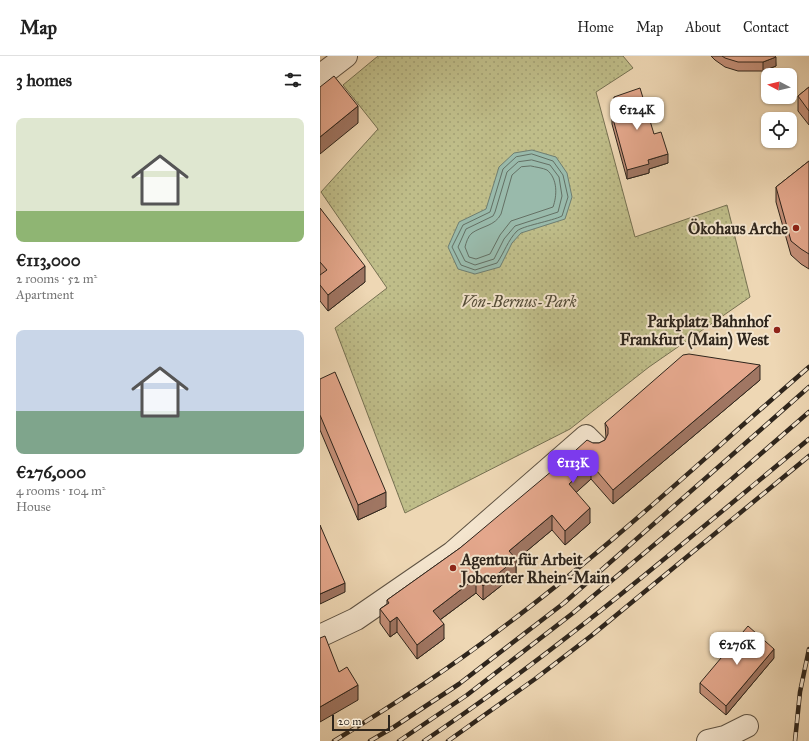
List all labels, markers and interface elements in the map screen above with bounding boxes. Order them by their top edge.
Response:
text: Map [20,16,57,39]
text: Home [577,19,614,36]
text: Map [636,19,663,36]
text: About [685,19,721,36]
text: Contact [743,19,789,36]
north arrow [761,68,797,104]
map controls [761,68,797,148]
icon: filters [282,69,304,91]
text: 3 homes [16,70,72,91]
pin: €124K [609,97,665,131]
text: €124K [619,102,655,118]
button: locate [761,112,797,148]
icon: home [124,144,196,216]
place label: Ökohaus Arche [688,218,788,238]
marker: Ökohaus Arche [791,223,801,233]
text: €113,000 [16,250,81,271]
text: 2 rooms · 52 m² [16,271,97,287]
text: Apartment [16,287,74,303]
park label: Von-Bernus-Park [461,292,577,311]
place label: Parkplatz Bahnhof Frankfurt (Main) West [620,312,772,350]
marker: Parkplatz Bahnhof Frankfurt (Main) West [772,325,782,335]
icon: home [124,356,196,428]
pin: €113K [545,450,601,484]
text: €113K [557,455,589,471]
text: €276,000 [16,462,86,483]
text: 4 rooms · 104 m² [16,483,106,499]
text: House [16,499,51,515]
place label: Agentur für Arbeit Jobcenter Rhein-Main [459,550,610,588]
marker: Agentur für Arbeit Jobcenter Rhein-Main [448,563,458,573]
pin: €276K [709,632,765,666]
text: €276K [719,637,755,653]
scale bar [332,713,390,732]
text: 20 m [338,715,361,728]

